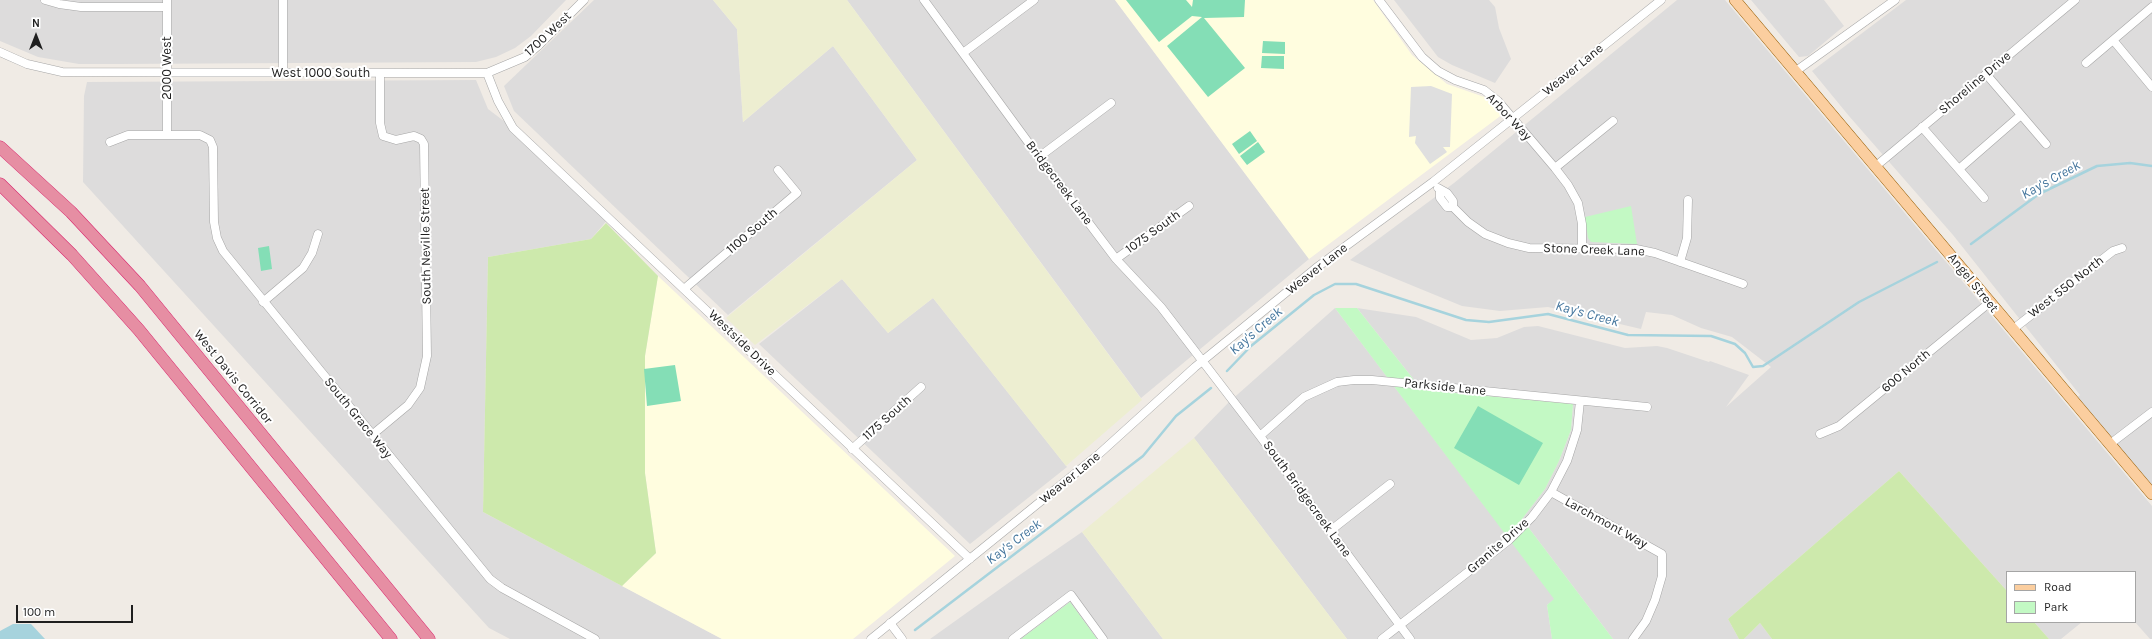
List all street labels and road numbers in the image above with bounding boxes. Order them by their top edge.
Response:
street label: 1700 West [521,8,575,60]
street label: 2000 West [159,36,175,100]
street label: Weaver Lane [1539,41,1607,99]
street label: Shoreline Drive [1936,48,2014,118]
street label: West 1000 South [272,65,370,81]
street label: Arbor Way [1483,90,1535,144]
street label: Bridgecreek Lane [1022,138,1096,228]
street label: South Neville Street [417,187,435,305]
street label: 1100 South [723,205,781,257]
street label: 1075 South [1122,207,1184,257]
street label: Weaver Lane [1283,240,1351,298]
street label: Stone Creek Lane [1543,240,1645,260]
street label: Angel Street [1944,250,2002,316]
street label: West 550 North [2025,253,2107,321]
street label: Westside Drive [705,307,779,379]
street label: West Davis Corridor [190,327,276,427]
street label: 600 North [1878,346,1934,396]
street label: South Grace Way [321,374,395,462]
street label: Parkside Lane [1403,375,1487,399]
street label: 1175 South [859,392,915,444]
street label: South Bridgecreek Lane [1260,438,1354,560]
street label: Weaver Lane [1036,449,1104,507]
street label: Larchmont Way [1562,494,1650,552]
street label: Granite Drive [1464,515,1532,577]

